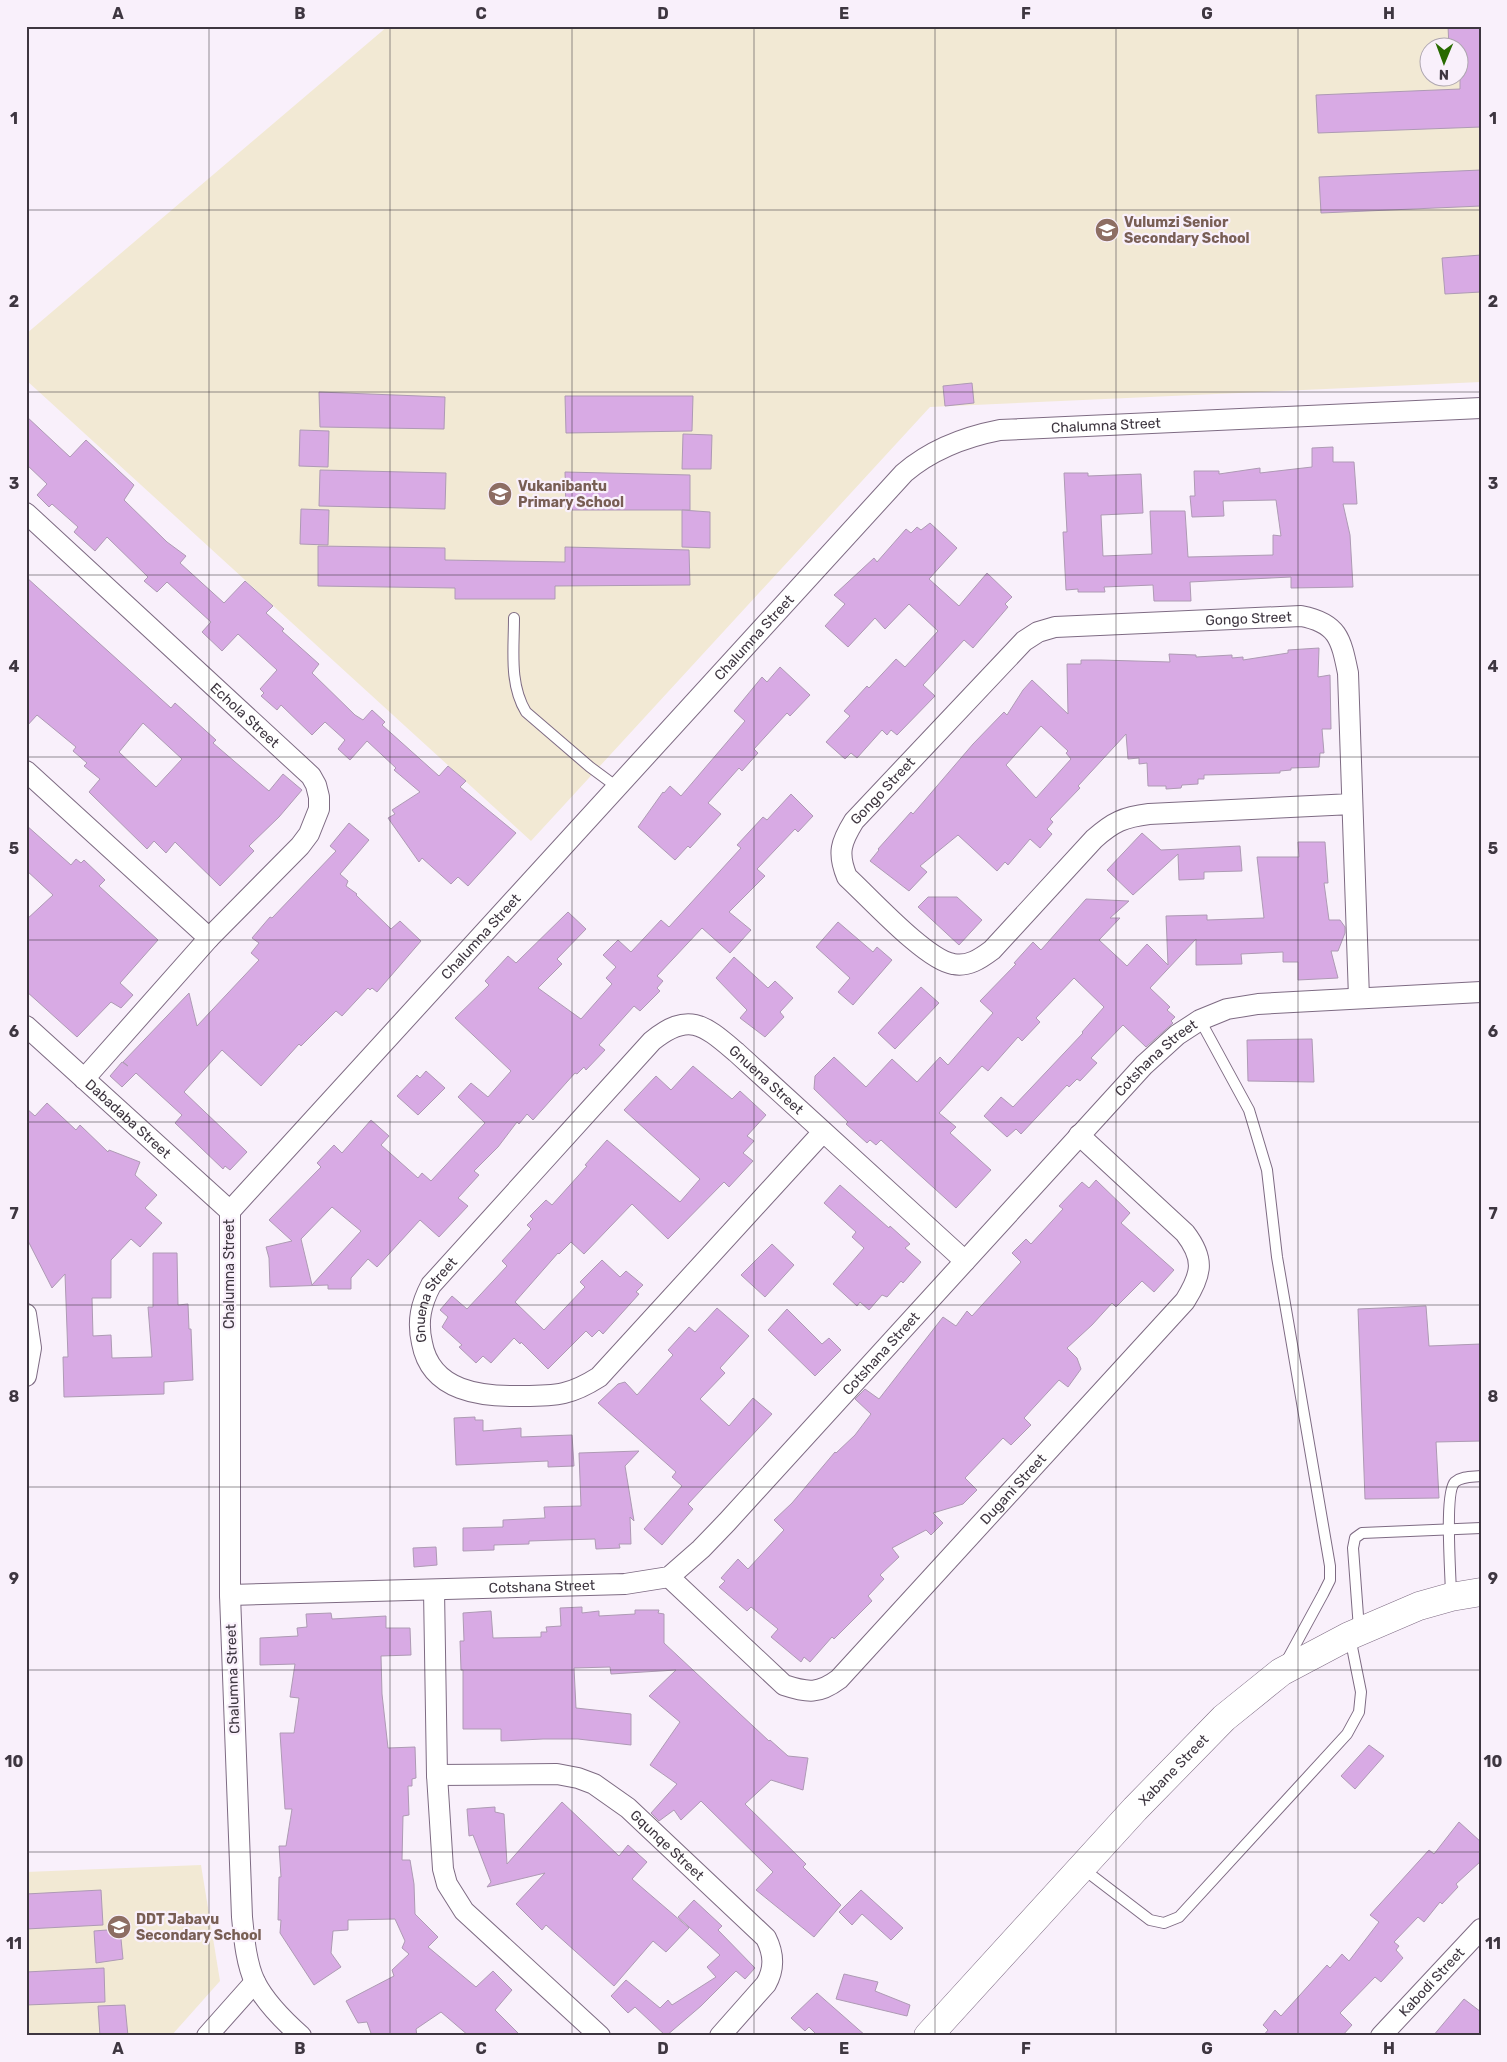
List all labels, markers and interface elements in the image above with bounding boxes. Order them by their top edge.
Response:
text: A [112,4,124,23]
text: B [294,4,306,23]
text: C [475,4,487,23]
text: D [657,4,669,23]
text: E [839,4,849,23]
text: F [1021,4,1031,23]
text: G [1201,4,1213,23]
text: H [1383,4,1395,23]
north arrow [1420,38,1470,88]
text: N [1439,66,1449,83]
text: 1 [10,109,18,128]
text: 1 [1489,109,1497,128]
place label: Vulumzi Senior Secondary School [1124,214,1250,247]
school or university icon: Vulumzi Senior Secondary School [1094,217,1120,243]
text: 2 [9,292,19,311]
text: 2 [1488,292,1498,311]
street label: Chalumna Street [1051,414,1162,436]
text: 3 [9,474,19,493]
text: 3 [1488,474,1498,493]
place label: Vukanibantu Primary School [518,478,624,511]
school or university icon: Vukanibantu Primary School [487,481,513,507]
street label: Chalumna Street [711,591,798,684]
street label: Gongo Street [1205,608,1293,629]
text: 4 [9,657,20,676]
text: 4 [1488,657,1499,676]
street label: Echola Street [207,679,283,751]
street label: Gongo Street [847,753,919,828]
text: 5 [9,839,19,858]
text: 5 [1488,839,1498,858]
street label: Chalumna Street [437,890,525,983]
street label: Cotshana Street [1111,1015,1201,1100]
text: 6 [9,1022,19,1041]
text: 6 [1488,1022,1498,1041]
street label: Gnuena Street [726,1042,807,1118]
street label: Dabadaba Street [82,1076,175,1162]
text: 7 [9,1204,19,1223]
text: 7 [1488,1204,1498,1223]
street label: Chalumna Street [221,1218,238,1329]
street label: Gnuena Street [411,1253,461,1344]
street label: Cotshana Street [839,1308,923,1398]
text: 8 [9,1387,20,1406]
text: 8 [1488,1387,1499,1406]
street label: Dugani Street [976,1450,1050,1528]
text: 9 [9,1569,19,1588]
text: 9 [1488,1569,1498,1588]
street label: Cotshana Street [488,1576,596,1596]
street label: Chalumna Street [223,1623,243,1734]
street label: Xabane Street [1135,1730,1212,1809]
text: 10 [5,1752,24,1771]
text: 10 [1484,1752,1503,1771]
street label: Gqunqe Street [627,1806,708,1884]
place label: DDT Jabavu Secondary School [136,1911,262,1944]
school or university icon: DDT Jabavu Secondary School [106,1914,132,1940]
text: 11 [6,1934,22,1953]
text: 11 [1485,1934,1501,1953]
street label: Kabodi Street [1395,1944,1468,2020]
text: A [112,2039,124,2058]
text: B [294,2039,306,2058]
text: C [475,2039,487,2058]
text: D [657,2039,669,2058]
text: E [839,2039,849,2058]
text: F [1021,2039,1031,2058]
text: G [1201,2039,1213,2058]
text: H [1383,2039,1395,2058]

